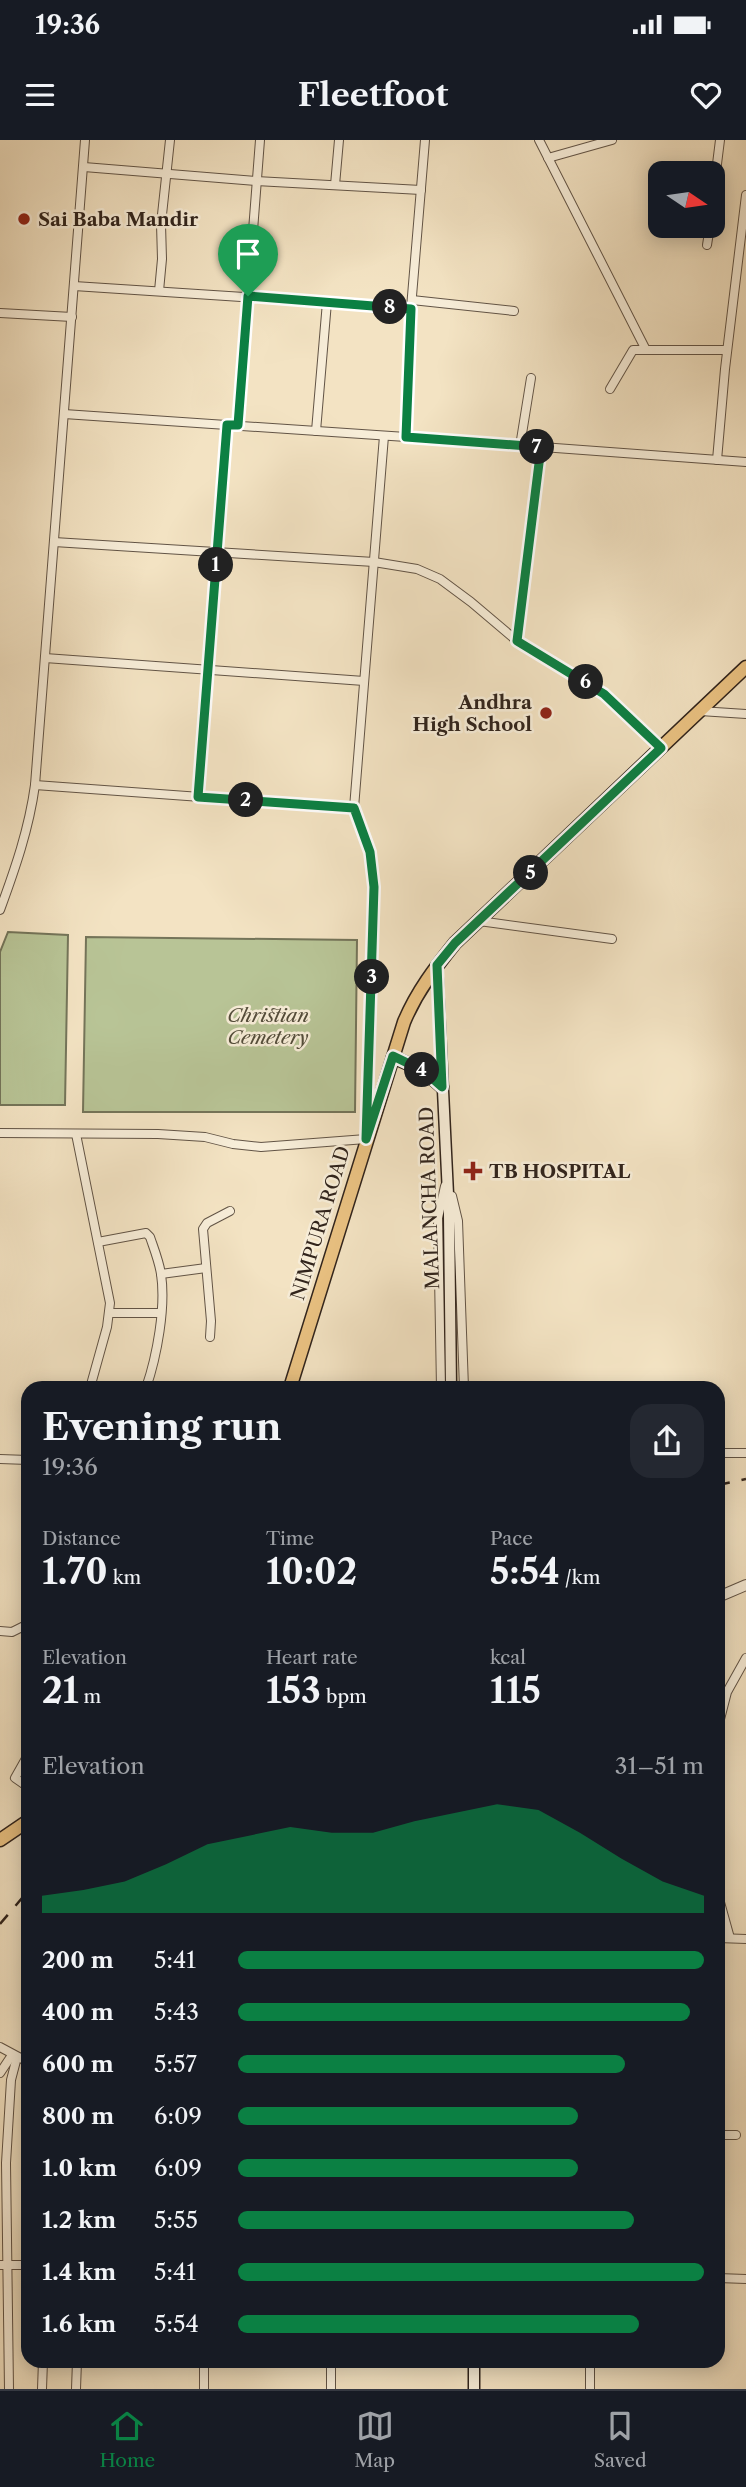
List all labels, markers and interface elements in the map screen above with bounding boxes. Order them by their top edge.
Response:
text: 19:36 [35,9,100,41]
text: Fleetfoot [298,75,448,114]
icon: menu [21,76,59,114]
icon: heart [687,76,725,114]
north arrow [648,161,724,238]
map controls [648,161,725,238]
place label: Sai Baba Mandir [38,208,199,231]
marker: Sai Baba Mandir [16,211,32,227]
pin [218,224,278,296]
icon: arrive [229,235,267,273]
pin: 8 [372,290,408,324]
text: 8 [384,295,395,318]
pin: 7 [520,430,554,464]
text: 7 [532,435,541,458]
pin: 1 [198,548,234,582]
text: 1 [211,553,220,576]
pin: 6 [568,664,604,700]
text: 6 [580,670,591,693]
place label: Andhra High School [413,691,533,736]
marker: Andhra High School [538,705,554,721]
pin: 2 [229,782,264,818]
text: 2 [240,788,251,811]
pin: 5 [514,856,548,890]
text: 5 [525,861,536,884]
pin: 3 [354,960,390,994]
text: 3 [366,965,377,988]
park label: Christian Cemetery [227,1004,309,1049]
pin: 4 [404,1052,440,1088]
text: 4 [416,1058,427,1081]
street label: MALANCHA ROAD [415,1106,444,1290]
street label: NIMPURA ROAD [286,1143,355,1303]
place label: TB HOSPITAL [489,1160,630,1183]
marker: TB HOSPITAL [463,1161,483,1181]
text: Evening run [42,1403,282,1450]
button: share [630,1404,704,1478]
text: 19:36 [42,1453,98,1481]
text: Distance [42,1527,121,1550]
text: Time [266,1527,314,1550]
text: Pace [490,1527,533,1550]
text: 1.70 [42,1550,108,1593]
text: 10:02 [266,1550,357,1593]
text: 5:54 [490,1550,560,1593]
text: km [108,1566,141,1589]
text: /km [560,1566,600,1589]
text: Elevation [42,1646,127,1669]
text: Heart rate [266,1646,358,1669]
text: kcal [490,1646,526,1669]
text: 21 [42,1669,78,1712]
text: 153 [266,1669,321,1712]
text: 115 [490,1669,541,1712]
text: m [78,1685,101,1708]
text: bpm [321,1685,367,1708]
text: Elevation [42,1752,145,1780]
text: 31–51 m [615,1752,704,1780]
text: 200 m [42,1946,114,1974]
text: 5:41 [154,1946,196,1974]
text: 400 m [42,1998,114,2026]
text: 5:43 [154,1998,199,2026]
text: 600 m [42,2050,114,2078]
text: 5:57 [154,2050,197,2078]
text: 800 m [42,2102,114,2130]
text: 6:09 [154,2102,202,2130]
text: 1.0 km [42,2154,117,2182]
text: 6:09 [154,2154,202,2182]
text: 1.2 km [42,2206,116,2234]
text: 5:55 [154,2206,198,2234]
text: 1.4 km [42,2258,116,2286]
text: 5:41 [154,2258,196,2286]
text: 1.6 km [42,2310,116,2338]
text: 5:54 [154,2310,199,2338]
tab: Home [99,2407,155,2472]
tab: Map [354,2407,395,2472]
tab: Saved [594,2407,647,2472]

